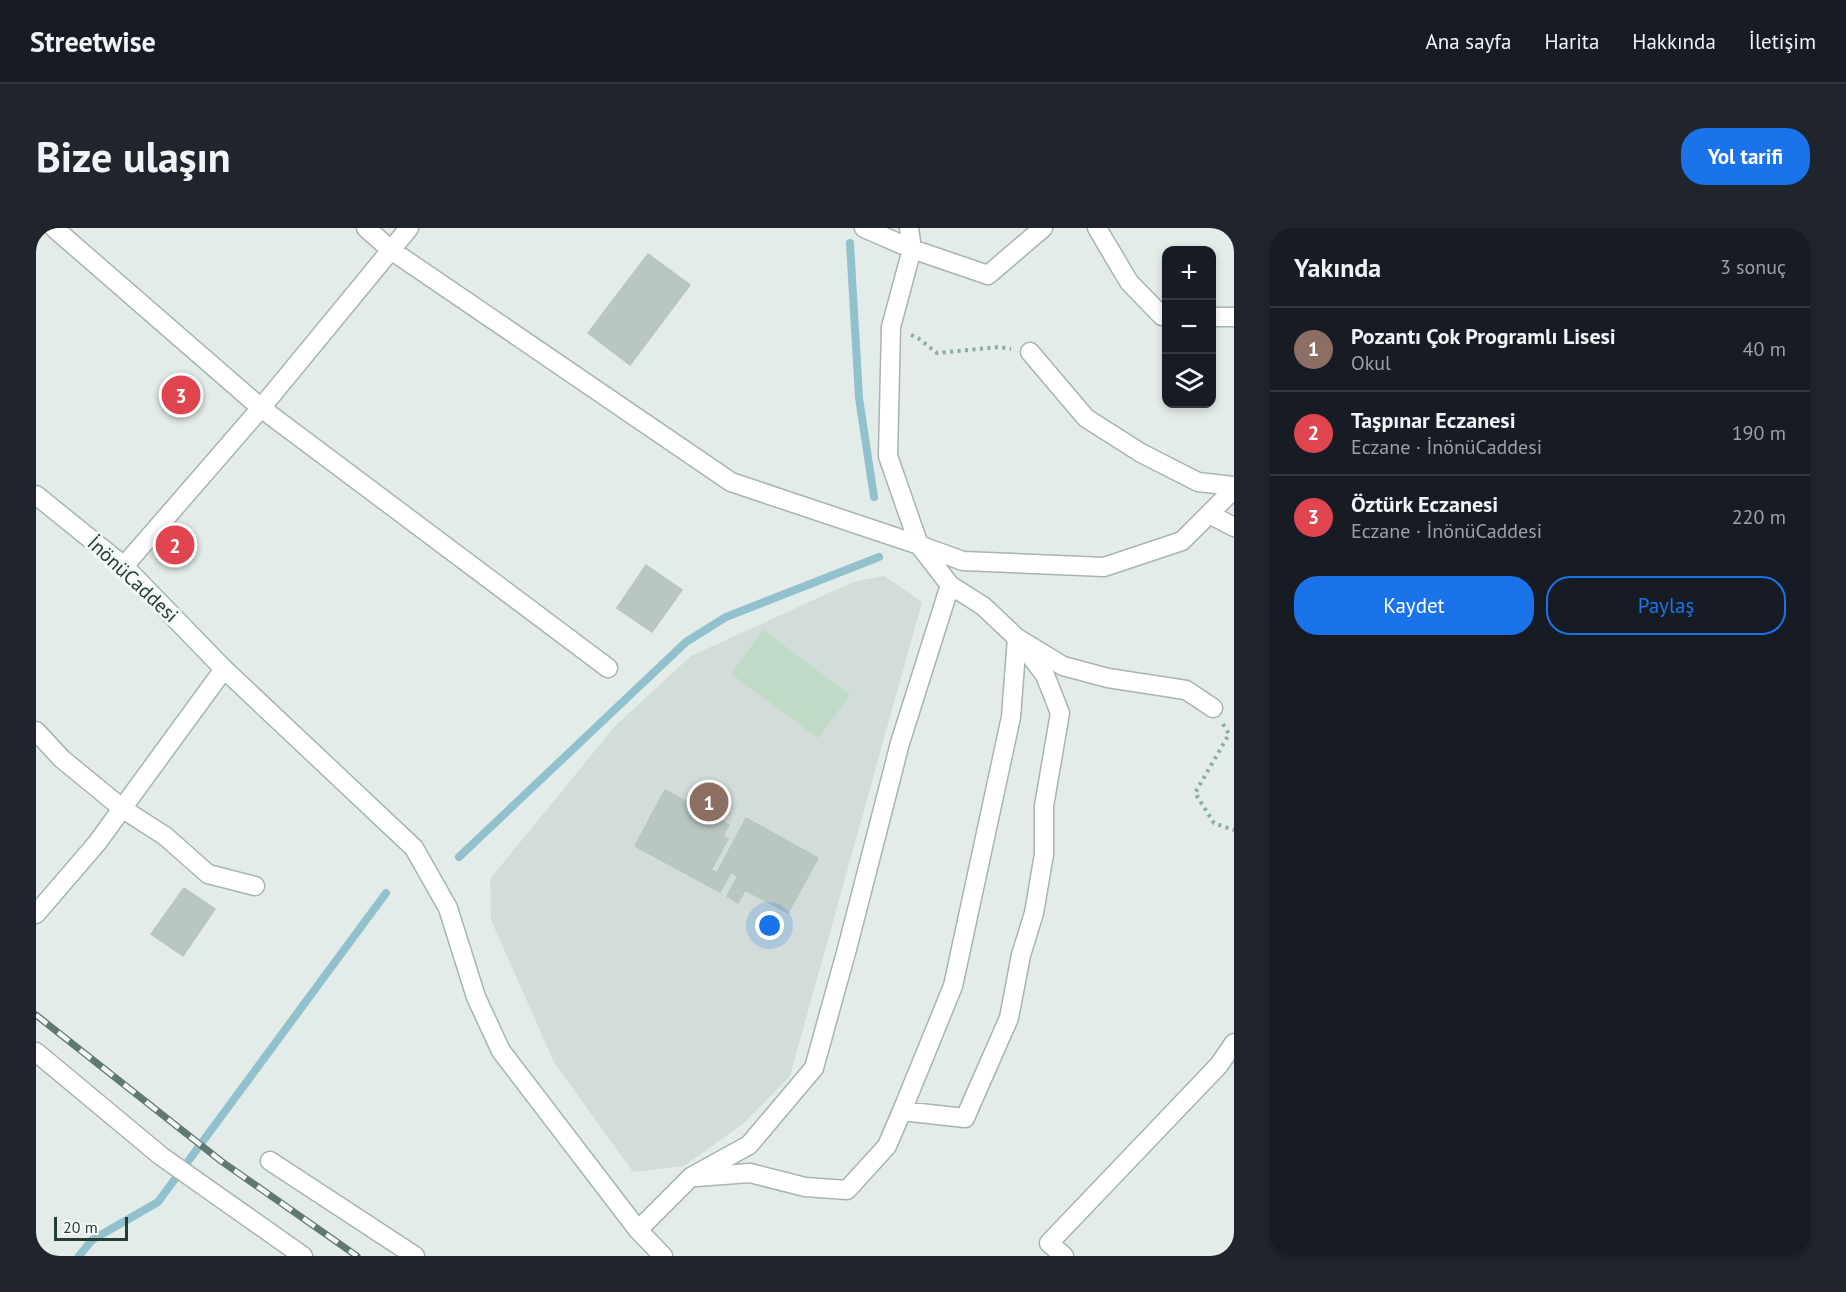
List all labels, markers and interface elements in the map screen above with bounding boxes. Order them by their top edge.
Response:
text: Streetwise [30,23,156,60]
text: Ana sayfa [1426,28,1511,55]
text: Harita [1544,28,1599,55]
text: Hakkında [1632,28,1716,55]
text: İletişim [1749,28,1816,55]
button: Yol tarifi [1681,128,1810,185]
text: Bize ulaşın [36,129,231,184]
map controls [1162,246,1216,408]
button: + [1162,246,1216,300]
text: Yakında [1294,251,1381,284]
text: 3 sonuç [1720,254,1786,280]
button: − [1162,300,1216,354]
text: Pozantı Çok Programlı Lisesi [1351,322,1616,350]
text: 1 [1308,336,1319,362]
text: 40 m [1743,336,1786,362]
text: Okul [1351,350,1391,376]
button: layers [1162,354,1216,408]
pin: 3 [162,372,200,418]
text: Taşpınar Eczanesi [1351,406,1516,434]
text: 2 [1308,420,1319,446]
text: 190 m [1732,420,1786,446]
text: Eczane · İnönüCaddesi [1351,434,1542,460]
text: Öztürk Eczanesi [1351,490,1498,518]
text: 3 [1308,504,1319,530]
text: 220 m [1732,504,1786,530]
text: Eczane · İnönüCaddesi [1351,518,1542,544]
pin: 2 [156,522,194,568]
street label: İnönüCaddesi [82,530,184,628]
button: Kaydet [1294,576,1534,635]
button: Paylaş [1546,576,1786,635]
pin: 1 [690,780,728,824]
your location [755,911,784,940]
scale bar [54,1214,128,1242]
text: 20 m [63,1217,98,1237]

